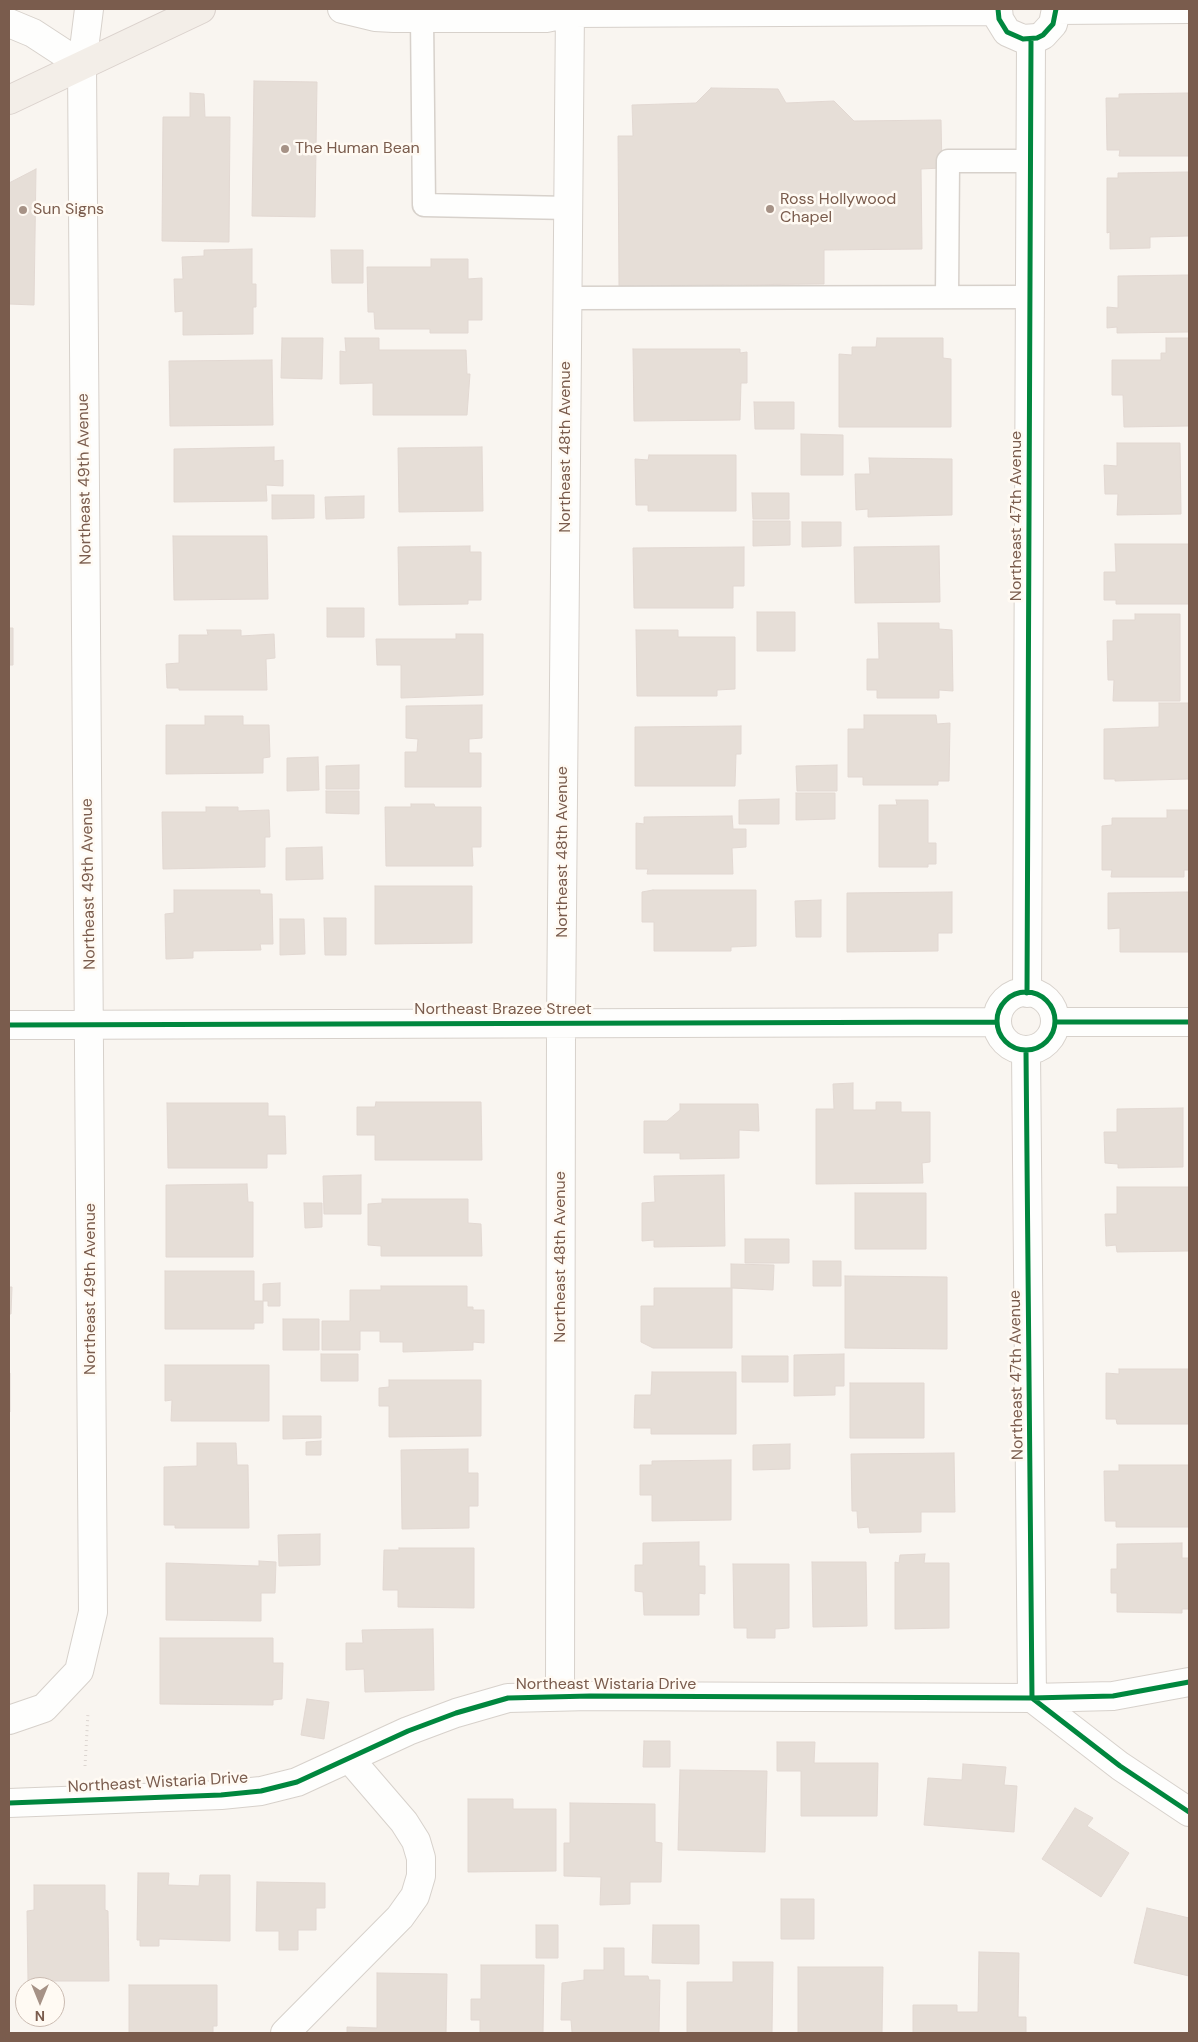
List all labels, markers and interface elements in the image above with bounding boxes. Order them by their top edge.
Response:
place label: The Human Bean [295,139,420,159]
marker: The Human Bean [279,143,291,155]
place label: Ross Hollywood Chapel [780,190,896,228]
place label: Sun Signs [33,200,104,220]
marker: Ross Hollywood Chapel [764,203,776,215]
marker: Sun Signs [17,204,29,216]
street label: Northeast 48th Avenue [556,361,576,533]
street label: Northeast 49th Avenue [74,393,96,565]
street label: Northeast 47th Avenue [1007,431,1027,601]
street label: Northeast 48th Avenue [553,766,573,938]
street label: Northeast 49th Avenue [78,798,100,970]
street label: Northeast Brazee Street [414,1000,592,1020]
street label: Northeast 48th Avenue [551,1171,571,1343]
street label: Northeast 49th Avenue [81,1203,101,1375]
street label: Northeast 47th Avenue [1006,1290,1028,1460]
street label: Northeast Wistaria Drive [516,1675,696,1695]
street label: Northeast Wistaria Drive [67,1769,249,1797]
north arrow [15,1977,65,2027]
text: N [35,2007,45,2025]

